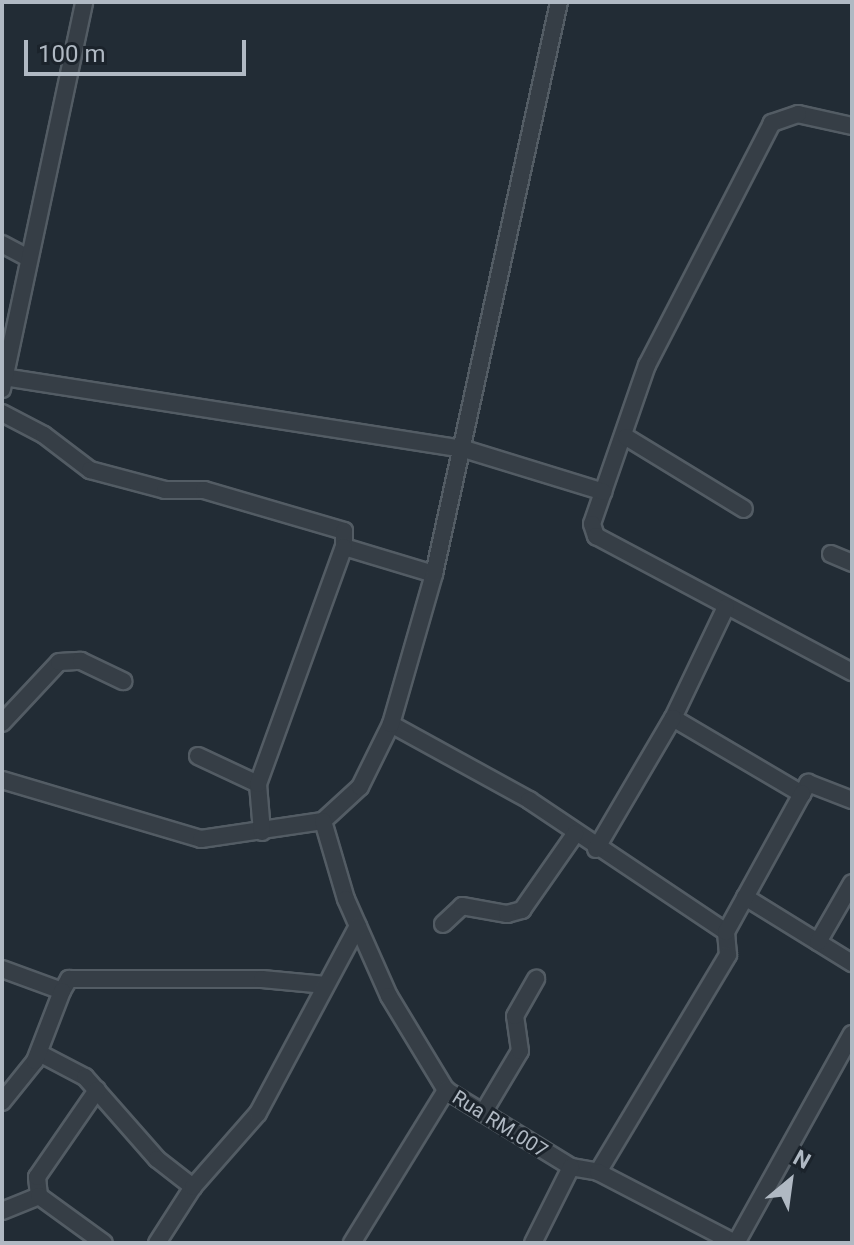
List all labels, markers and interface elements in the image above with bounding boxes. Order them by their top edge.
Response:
scale bar [28,24,250,74]
text: 100 m [38,40,105,68]
street label: Rua RM.007 [448,1085,552,1163]
north arrow [750,1141,830,1221]
text: N [789,1145,815,1174]

